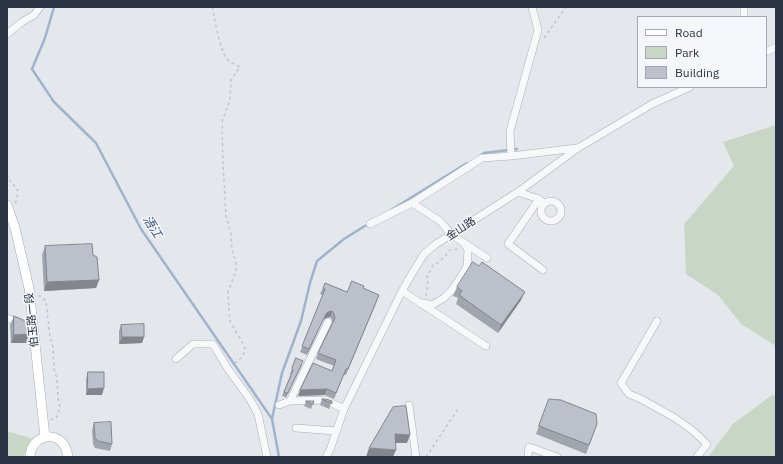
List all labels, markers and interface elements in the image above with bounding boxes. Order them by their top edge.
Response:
legend [637,16,767,88]
text: Road [675,25,703,40]
text: Park [675,45,699,60]
text: Building [675,65,719,80]
water label: 浯江 [140,213,164,241]
street label: 金山路 [444,214,478,244]
street label: 伯玉路一段 [23,292,41,348]

